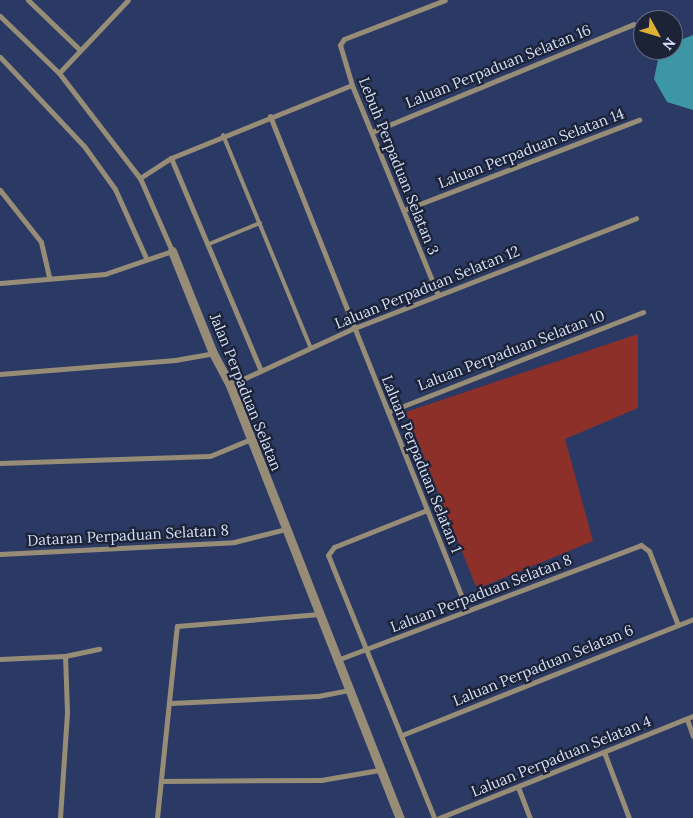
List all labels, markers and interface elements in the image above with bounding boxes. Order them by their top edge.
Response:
north arrow [633,10,683,60]
street label: Laluan Perpaduan Selatan 16 [403,20,593,112]
text: N [658,34,679,54]
street label: Lebuh Perpaduan Selatan 3 [355,75,443,257]
street label: Laluan Perpaduan Selatan 14 [435,104,627,192]
street label: Laluan Perpaduan Selatan 12 [332,242,522,332]
street label: Laluan Perpaduan Selatan 10 [415,306,607,394]
street label: Jalan Perpaduan Selatan [206,311,286,473]
street label: Laluan Perpaduan Selatan 1 [378,373,466,555]
street label: Dataran Perpaduan Selatan 8 [27,521,229,549]
street label: Laluan Perpaduan Selatan 8 [388,550,574,636]
street label: Laluan Perpaduan Selatan 6 [450,620,636,710]
street label: Laluan Perpaduan Selatan 4 [468,712,654,800]

